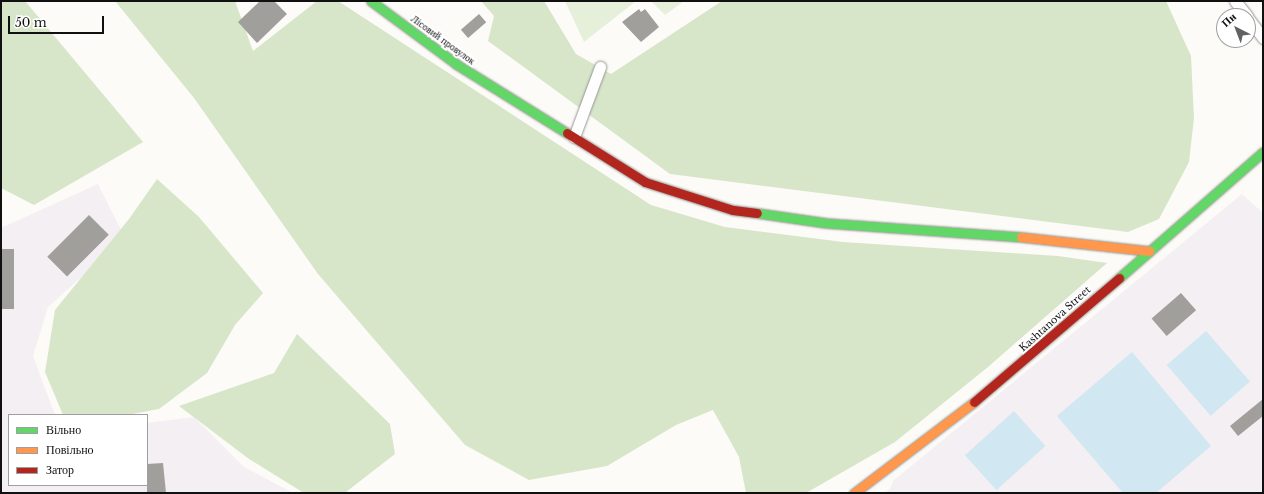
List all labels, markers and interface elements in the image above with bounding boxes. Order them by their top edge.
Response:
scale bar [10,8,106,34]
north arrow [1216,8,1256,48]
text: Пн [1218,10,1239,30]
street label: Лісовий провулок [409,13,477,67]
text: 50 m [15,15,47,30]
street label: Kashtanova Street [1017,284,1093,354]
legend [8,414,148,486]
text: Вільно [46,422,81,437]
text: Повільно [46,442,94,457]
text: Затор [46,462,74,477]

